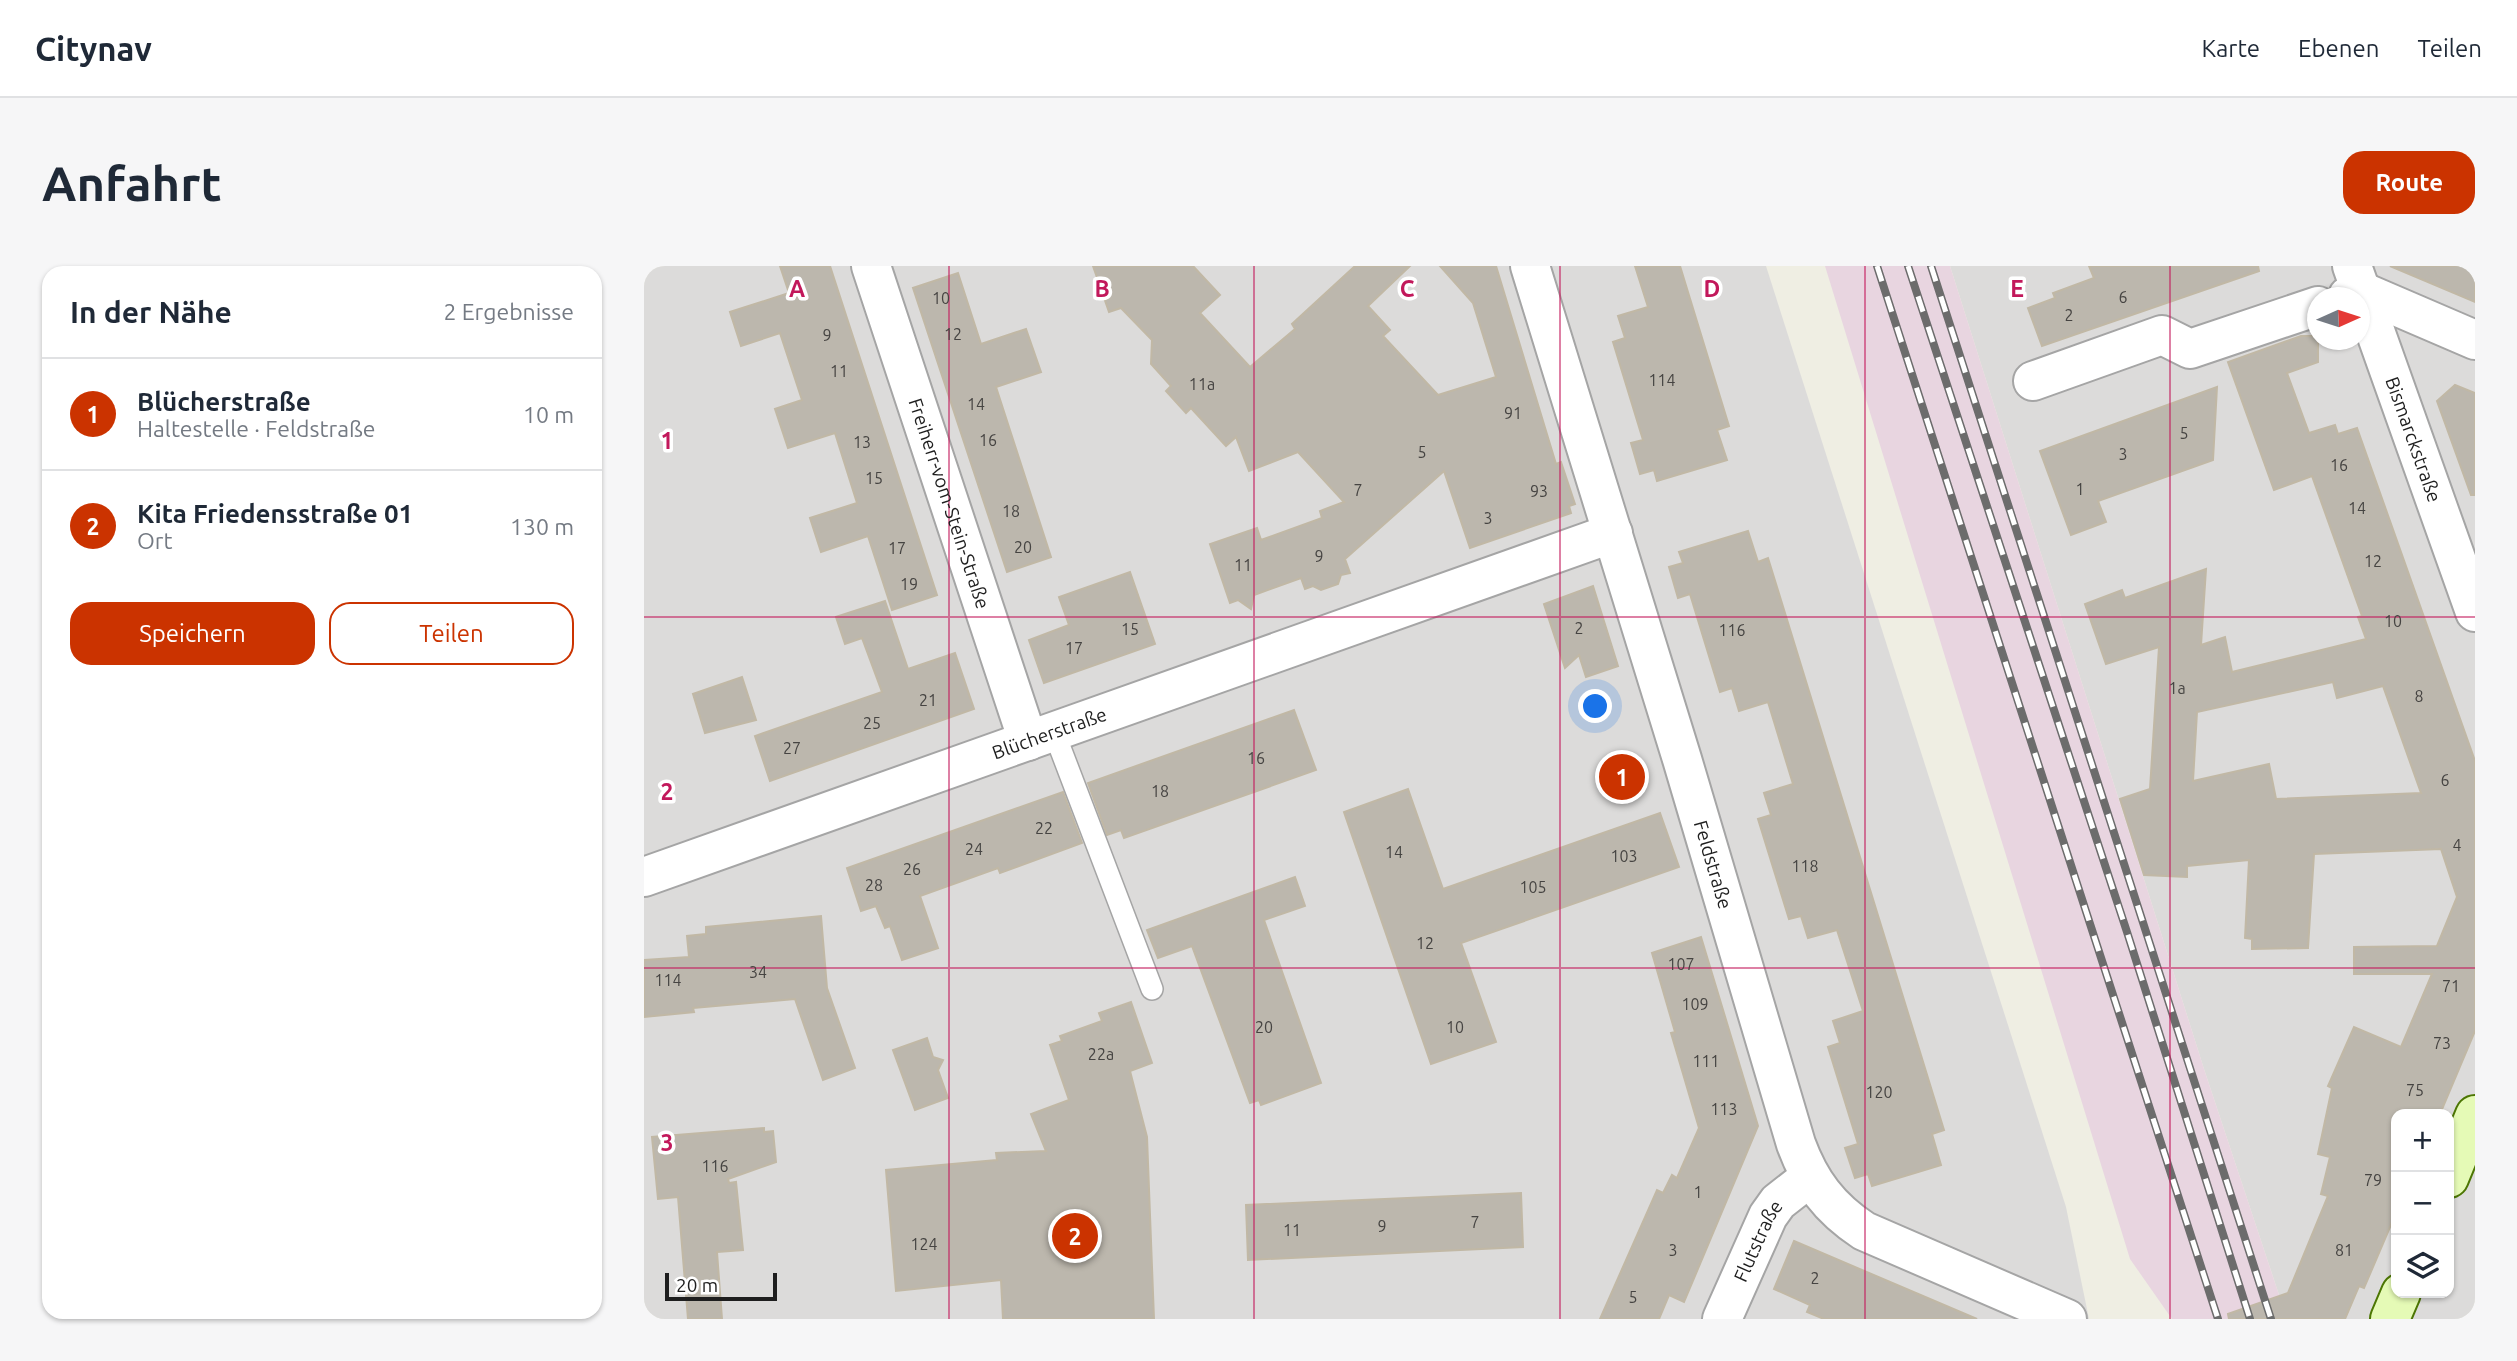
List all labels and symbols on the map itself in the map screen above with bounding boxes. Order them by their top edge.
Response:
text: A [789,276,805,301]
text: B [1094,276,1110,301]
text: C [1400,276,1415,301]
text: D [1704,276,1720,301]
text: E [2010,276,2024,301]
north arrow [2307,287,2370,350]
house number: 6 [2118,288,2128,306]
house number: 10 [932,289,950,307]
house number: 2 [2064,306,2074,324]
house number: 12 [944,325,962,343]
house number: 9 [822,326,832,344]
house number: 11 [830,362,848,380]
house number: 114 [1648,371,1676,389]
street label: Bismarckstraße [2381,374,2446,505]
house number: 11a [1189,375,1215,393]
street label: Freiherr-vom-Stein-Straße [904,395,994,611]
house number: 14 [967,395,985,413]
house number: 91 [1504,404,1522,422]
house number: 5 [2179,424,2189,442]
text: 1 [661,428,673,453]
house number: 16 [979,431,997,449]
house number: 13 [853,433,871,451]
house number: 5 [1417,443,1427,461]
house number: 3 [2118,445,2128,463]
house number: 16 [2330,456,2348,474]
house number: 15 [865,469,883,487]
house number: 1 [2075,480,2085,498]
house number: 7 [1353,481,1363,499]
house number: 93 [1530,482,1548,500]
house number: 14 [2348,499,2366,517]
house number: 18 [1002,502,1020,520]
house number: 3 [1483,509,1493,527]
house number: 20 [1014,538,1032,556]
house number: 17 [888,539,906,557]
house number: 9 [1314,547,1324,565]
house number: 12 [2364,552,2382,570]
house number: 11 [1234,556,1252,574]
house number: 19 [900,575,918,593]
house number: 10 [2384,612,2402,630]
house number: 2 [1574,619,1584,637]
house number: 15 [1121,620,1139,638]
house number: 116 [1718,621,1746,639]
house number: 17 [1065,639,1083,657]
house number: 1a [2168,679,2186,697]
house number: 8 [2414,687,2424,705]
your location [1578,689,1612,723]
house number: 21 [919,691,937,709]
street label: Blücherstraße [989,703,1109,764]
house number: 25 [863,714,881,732]
house number: 27 [783,739,801,757]
house number: 16 [1247,749,1265,767]
pin: 1 [1599,751,1645,803]
house number: 6 [2440,771,2450,789]
text: 2 [661,779,673,804]
house number: 18 [1151,782,1169,800]
street label: Feldstraße [1690,818,1737,911]
house number: 22 [1035,819,1053,837]
house number: 4 [2452,836,2462,854]
house number: 24 [965,840,983,858]
house number: 14 [1385,843,1403,861]
house number: 103 [1610,847,1638,865]
house number: 118 [1791,857,1819,875]
house number: 26 [903,860,921,878]
house number: 28 [865,876,883,894]
house number: 105 [1519,878,1547,896]
house number: 12 [1416,934,1434,952]
house number: 107 [1667,955,1695,973]
house number: 34 [749,963,767,981]
house number: 114 [654,971,682,989]
house number: 71 [2442,977,2460,995]
house number: 109 [1681,995,1709,1013]
house number: 20 [1255,1018,1273,1036]
house number: 10 [1446,1018,1464,1036]
house number: 73 [2433,1034,2451,1052]
house number: 22a [1088,1045,1114,1063]
house number: 111 [1692,1052,1720,1070]
house number: 75 [2406,1081,2424,1099]
house number: 120 [1865,1083,1893,1101]
house number: 113 [1710,1100,1738,1118]
text: 3 [661,1130,673,1155]
house number: 116 [701,1157,729,1175]
house number: 79 [2364,1171,2382,1189]
house number: 1 [1693,1183,1703,1201]
street label: Flutstraße [1729,1196,1787,1285]
pin: 2 [1052,1210,1098,1262]
house number: 7 [1470,1213,1480,1231]
house number: 9 [1377,1217,1387,1235]
house number: 11 [1283,1221,1301,1239]
house number: 124 [910,1235,938,1253]
house number: 3 [1668,1241,1678,1259]
house number: 81 [2335,1241,2353,1259]
house number: 2 [1810,1269,1820,1287]
scale bar [665,1270,777,1302]
house number: 5 [1628,1288,1638,1306]

